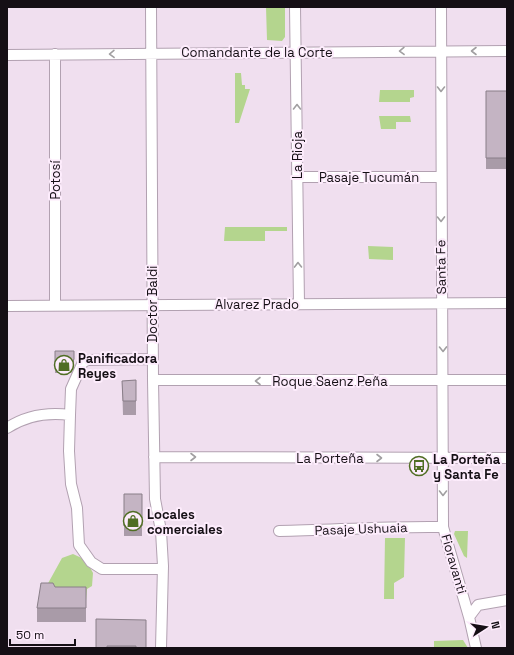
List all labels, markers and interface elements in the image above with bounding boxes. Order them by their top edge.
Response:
street label: Comandante de la Corte [181,44,333,61]
one-way arrow [471,46,477,55]
one-way arrow [399,47,405,55]
one-way arrow [109,49,115,58]
one-way arrow [437,86,445,92]
one-way arrow [293,104,301,110]
street label: La Rioja [289,130,306,179]
street label: Potosí [47,160,64,200]
street label: Pasaje Tucumán [319,169,419,186]
one-way arrow [437,216,445,222]
street label: Santa Fe [432,240,450,294]
one-way arrow [294,262,302,268]
street label: Doctor Baldi [144,265,161,343]
street label: Alvarez Prado [215,296,299,313]
one-way arrow [438,346,447,352]
place label: Panificadora Reyes [78,350,158,382]
shop icon: Panificadora Reyes [53,354,75,376]
street label: Roque Saenz Peña [272,373,388,390]
one-way arrow [255,377,261,385]
street label: La Porteña [296,450,364,467]
place label: La Porteña y Santa Fe [433,451,501,483]
one-way arrow [190,453,196,461]
one-way arrow [376,454,382,462]
bus stop icon: La Porteña y Santa Fe [408,455,430,477]
one-way arrow [439,490,447,496]
place label: Locales comerciales [147,506,223,538]
shop icon: Locales comerciales [122,510,144,532]
street label: Pasaje Ushuaia [314,519,408,539]
street label: Fioravanti [437,532,471,596]
north arrow [466,607,506,647]
text: N [488,620,503,630]
scale bar [10,621,75,647]
text: 50 m [16,627,44,643]

